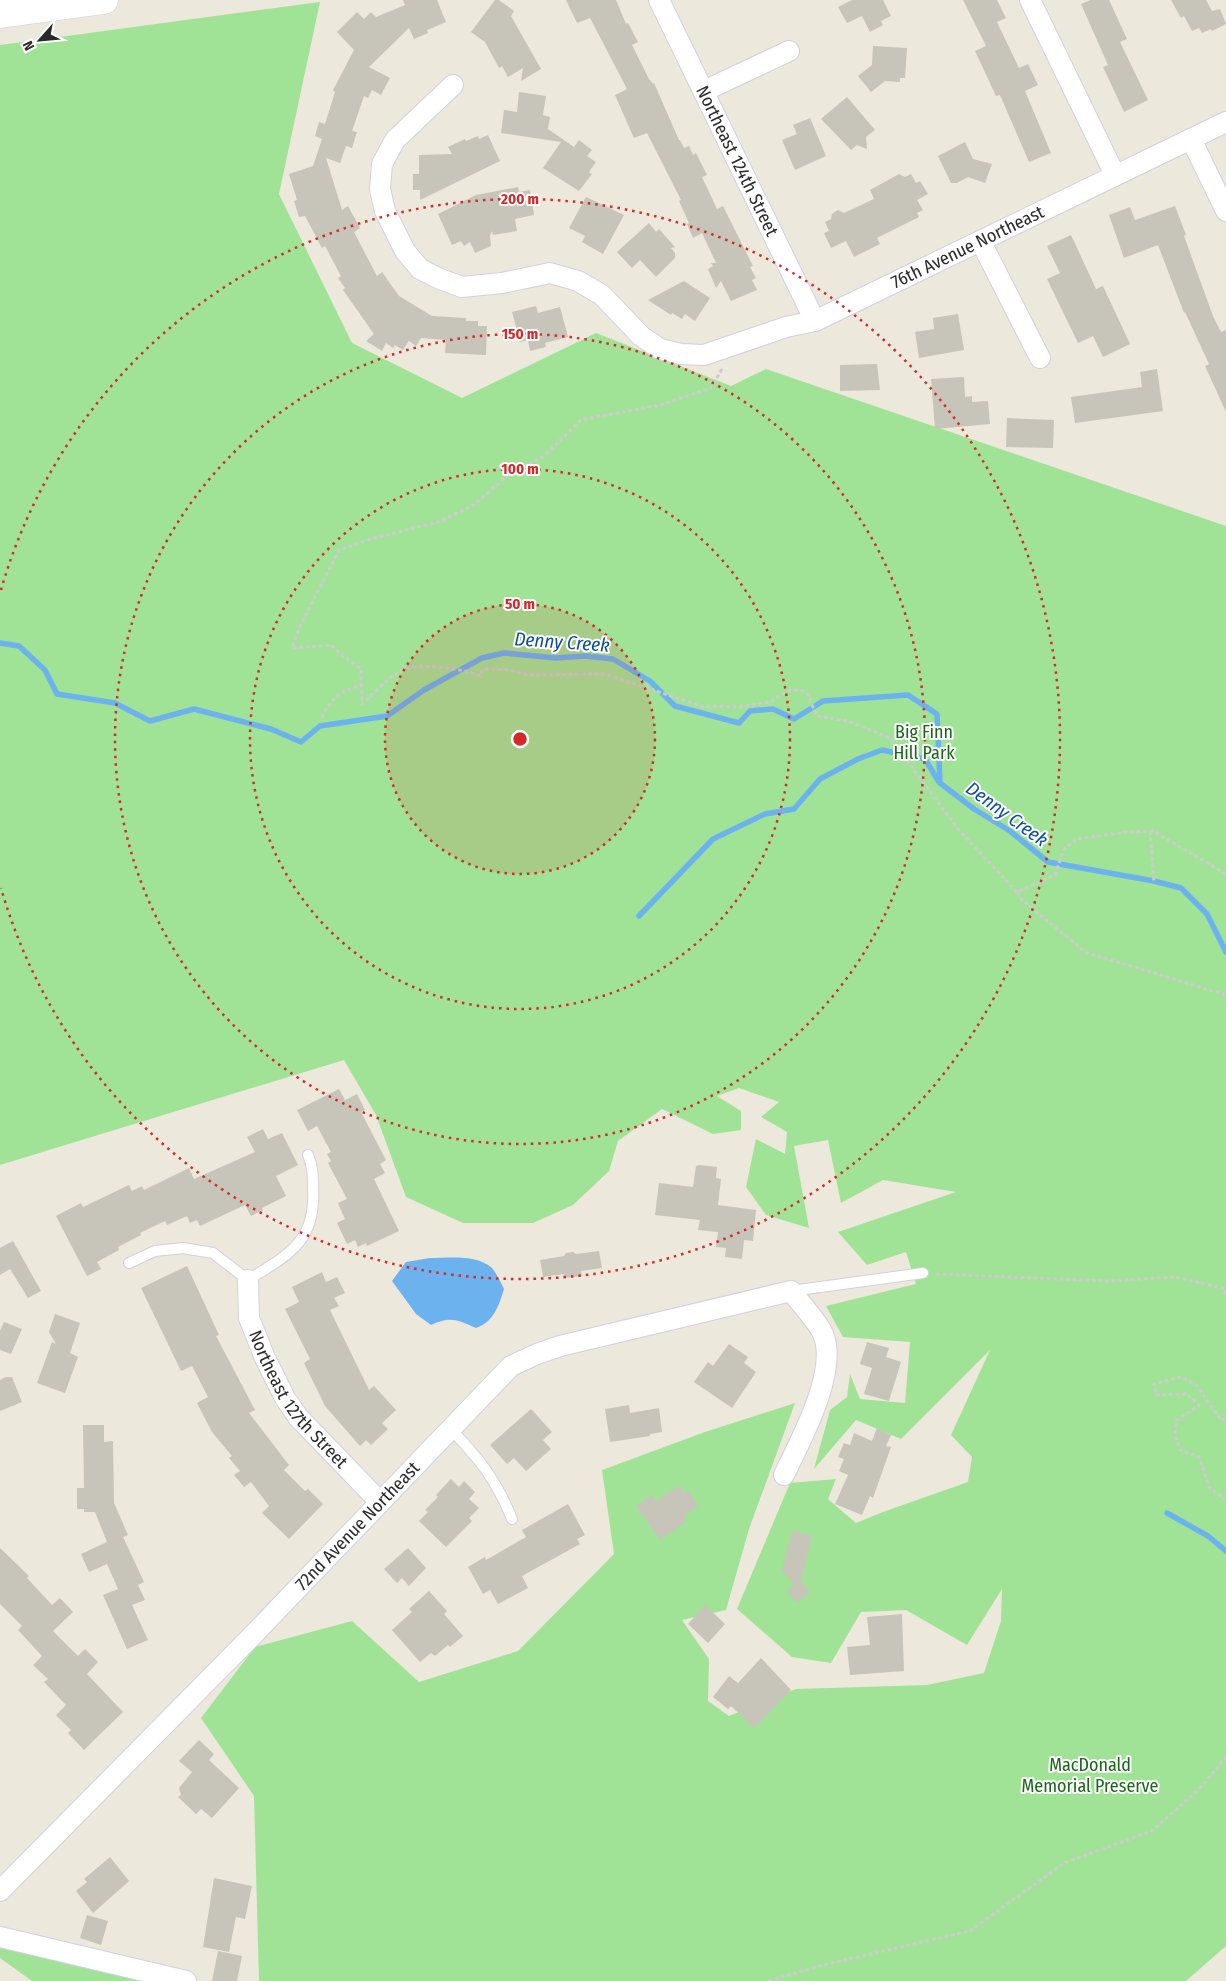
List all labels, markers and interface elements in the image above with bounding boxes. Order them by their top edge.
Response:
north arrow [15,15,65,65]
text: N [19,38,38,53]
street label: Northeast 124th Street [691,82,783,240]
text: 200 m [500,190,539,208]
street label: 76th Avenue Northeast [888,201,1048,293]
text: 150 m [502,325,538,343]
text: 100 m [501,460,539,478]
text: 50 m [505,595,535,613]
water label: Denny Creek [514,627,610,657]
park label: Big Finn Hill Park [893,721,955,764]
centre of rings [511,730,529,748]
water label: Denny Creek [962,777,1052,851]
street label: Northeast 127th Street [244,1327,352,1473]
street label: 72nd Avenue Northeast [291,1457,424,1595]
park label: MacDonald Memorial Preserve [1022,1754,1159,1797]

